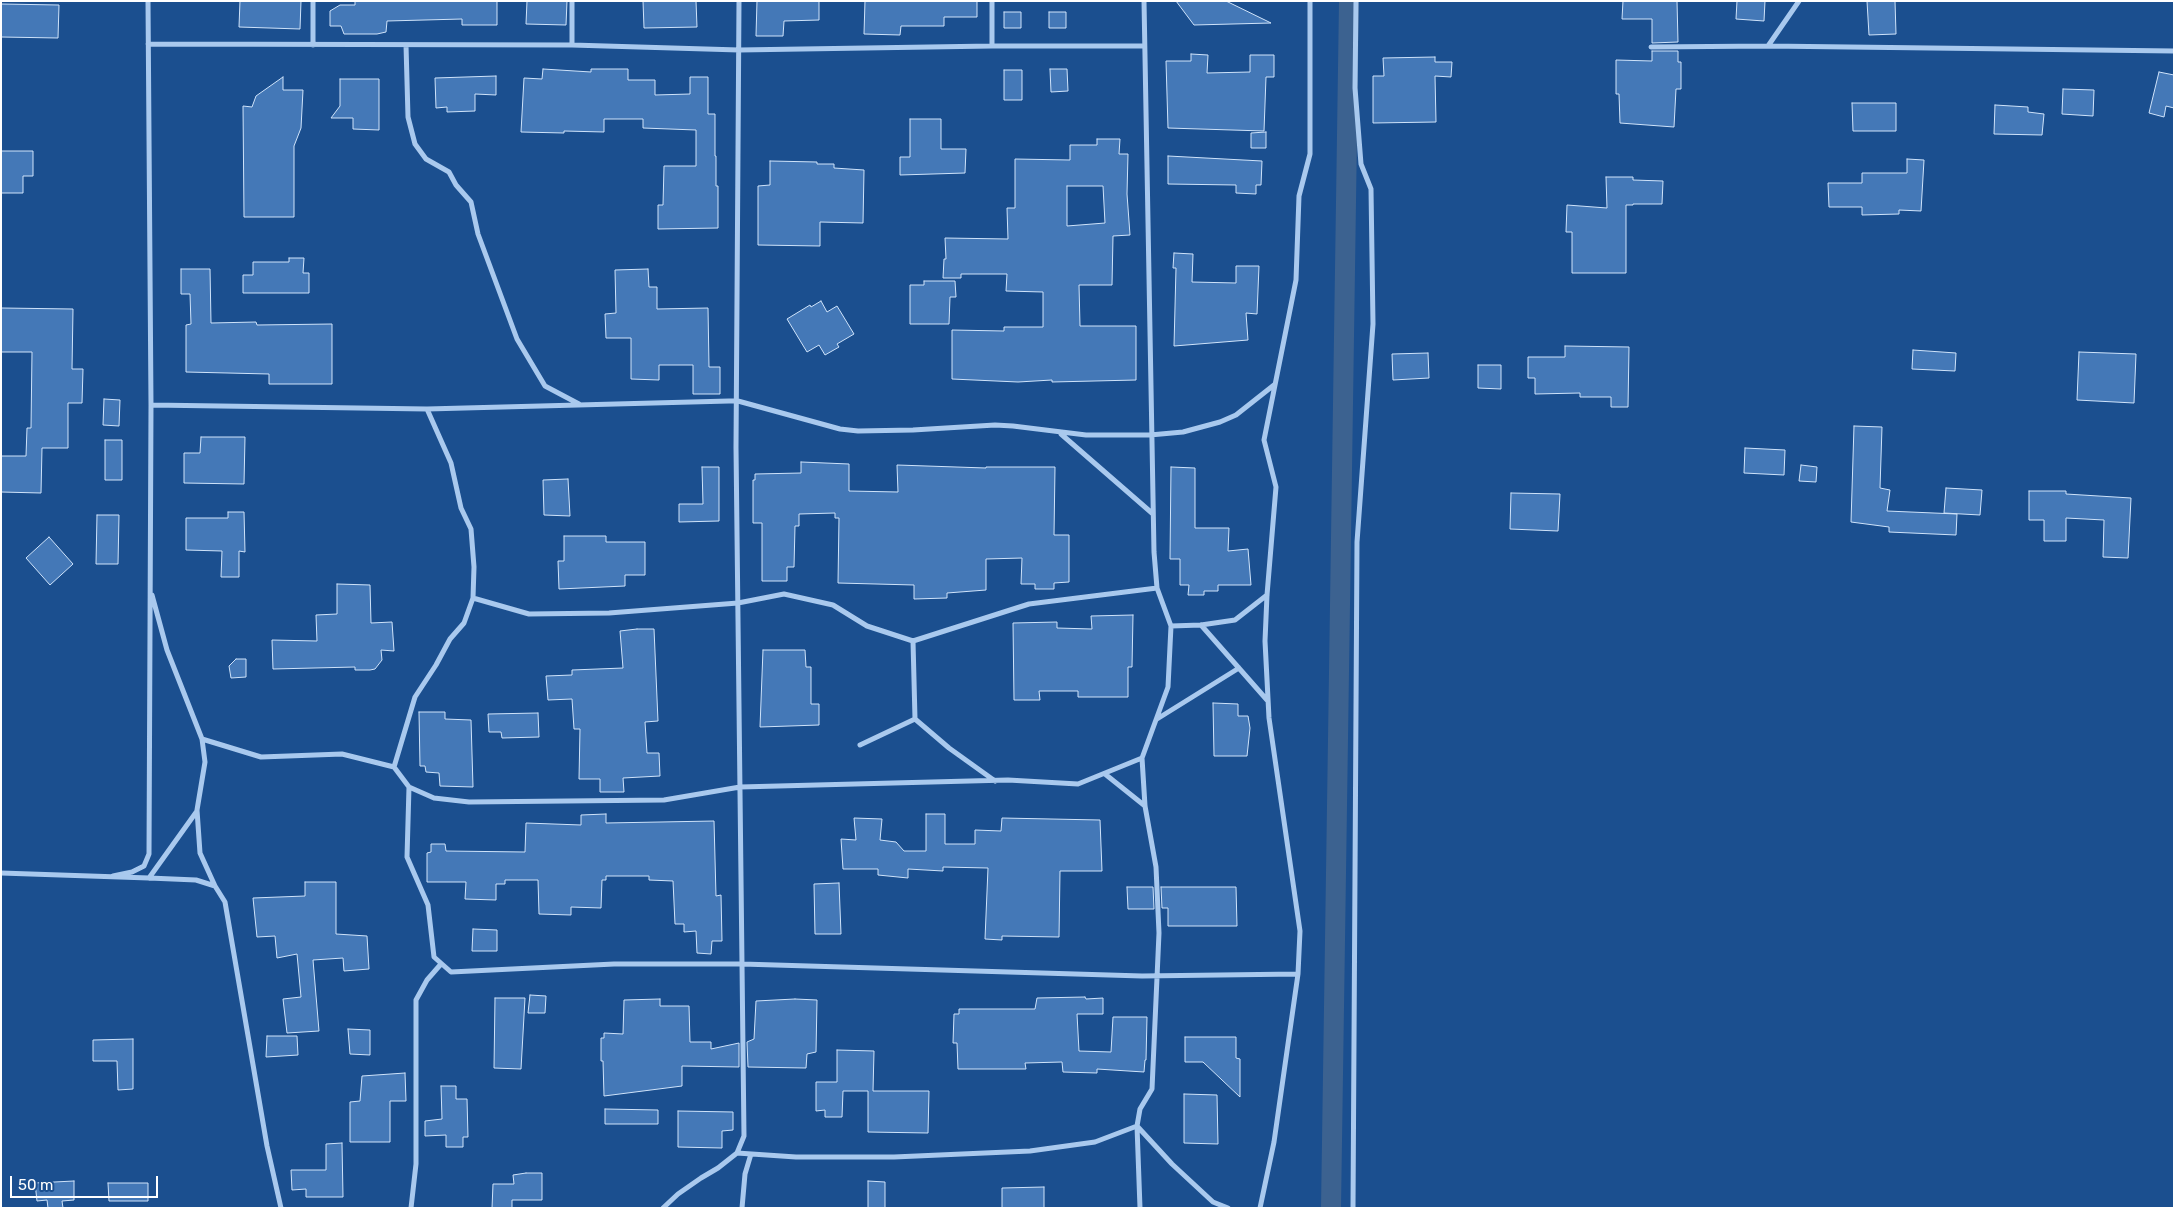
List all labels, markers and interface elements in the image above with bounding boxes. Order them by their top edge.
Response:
scale bar [12,1166,160,1198]
text: 50 m [18,1176,53,1194]

